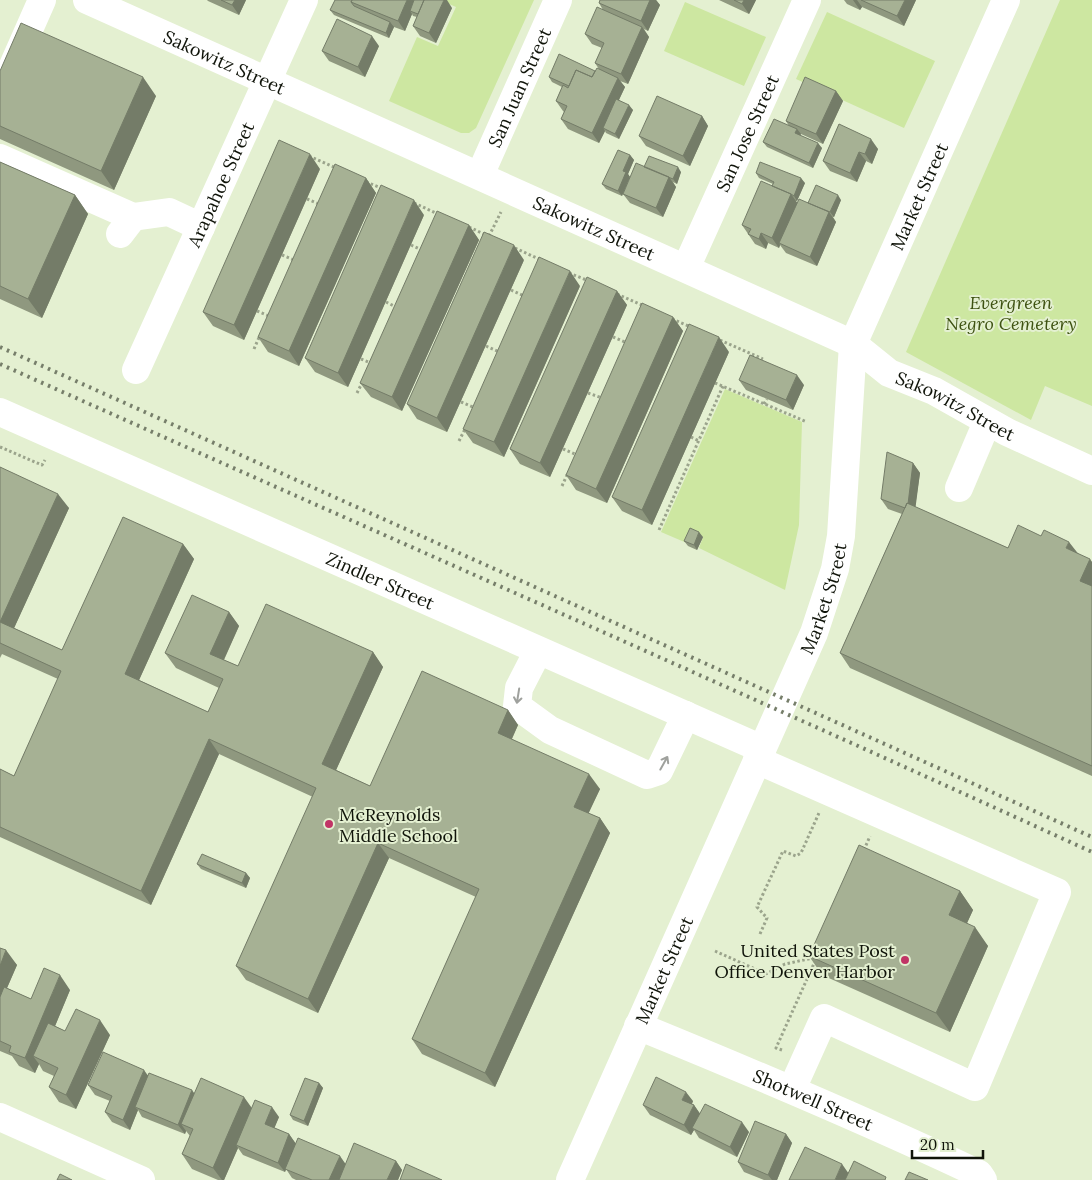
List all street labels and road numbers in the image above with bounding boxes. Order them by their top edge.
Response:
street label: San Juan Street [482,24,556,151]
street label: Sakowitz Street [160,25,289,99]
street label: San Jose Street [710,71,783,195]
street label: Arapahoe Street [182,118,259,251]
street label: Market Street [885,139,953,254]
street label: Sakowitz Street [530,190,659,265]
street label: Sakowitz Street [893,365,1019,446]
street label: Market Street [795,541,851,658]
street label: Zindler Street [323,546,438,614]
street label: Market Street [630,912,698,1027]
street label: Shotwell Street [750,1064,877,1136]

